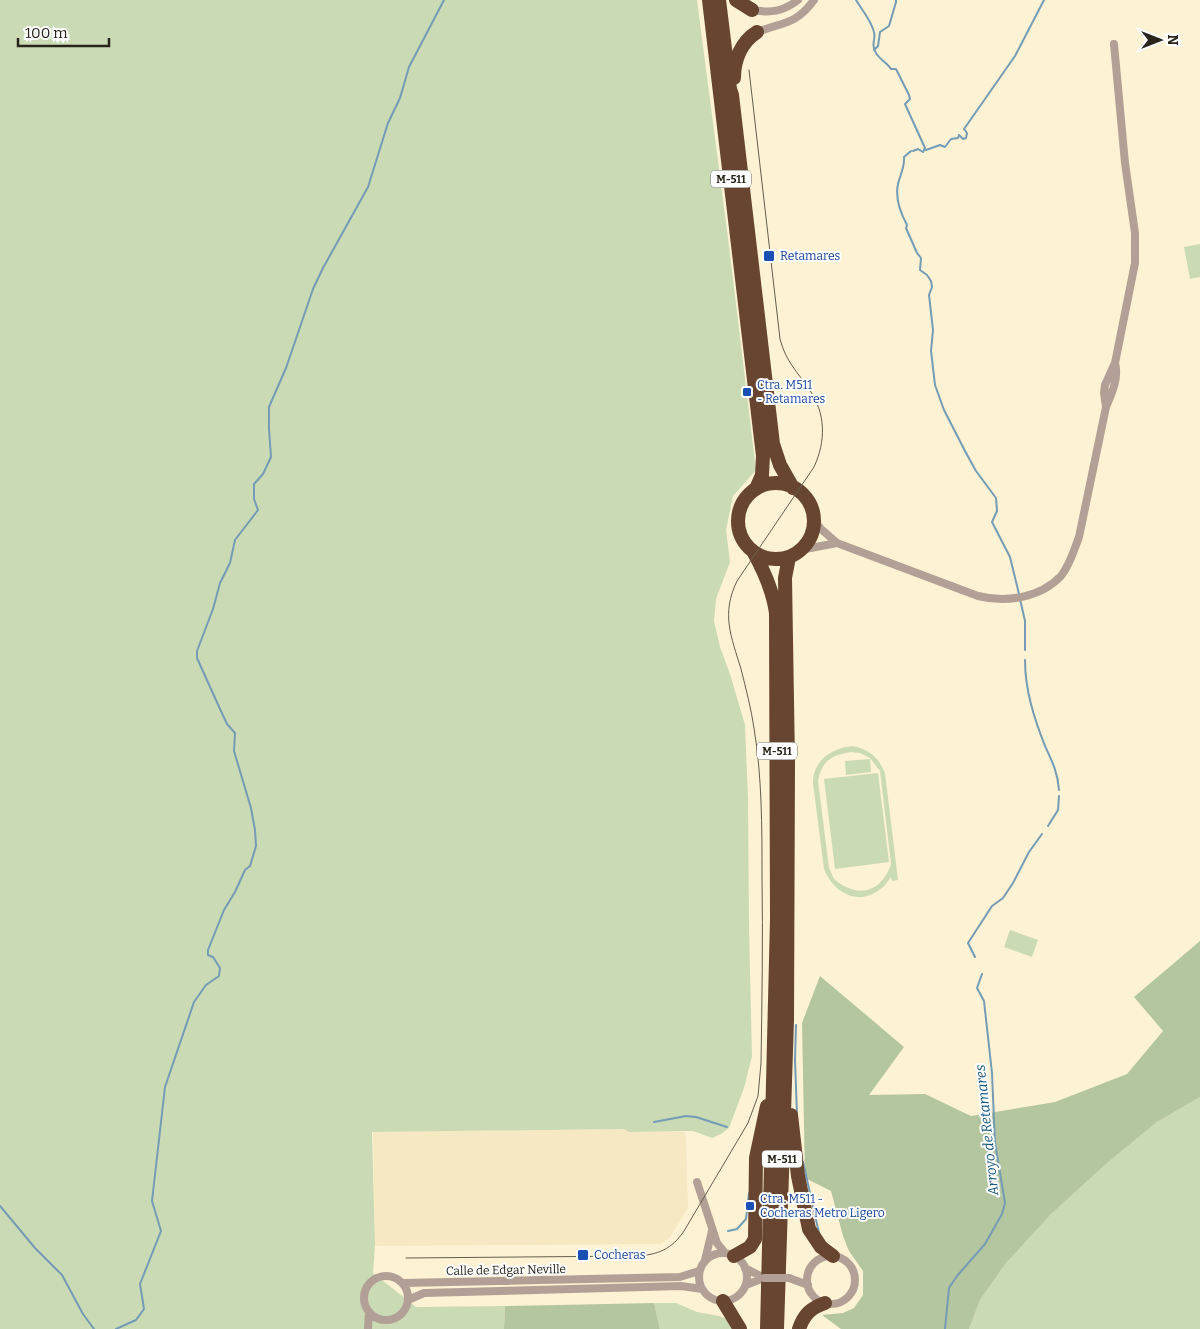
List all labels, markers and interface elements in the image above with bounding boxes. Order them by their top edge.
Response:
scale bar [18,15,109,47]
north arrow [1135,15,1185,65]
text: 100 m [25,24,68,42]
text: N [1164,35,1181,46]
road number: M-511 [711,170,751,188]
marker: Retamares [762,249,776,263]
place label: Retamares [780,249,841,263]
place label: Ctra. M511 - Retamares [757,378,825,406]
marker: Ctra. M511 - Retamares [741,386,753,398]
road number: M-511 [757,742,797,759]
water label: Arroyo de Retamares [972,1063,1002,1197]
road number: M-511 [762,1150,802,1168]
place label: Ctra. M511 - Cocheras Metro Ligero [760,1192,885,1220]
marker: Ctra. M511 - Cocheras Metro Ligero [744,1200,756,1212]
marker: Cocheras [576,1248,590,1262]
place label: Cocheras [594,1248,646,1262]
street label: Calle de Edgar Neville [446,1262,566,1278]

